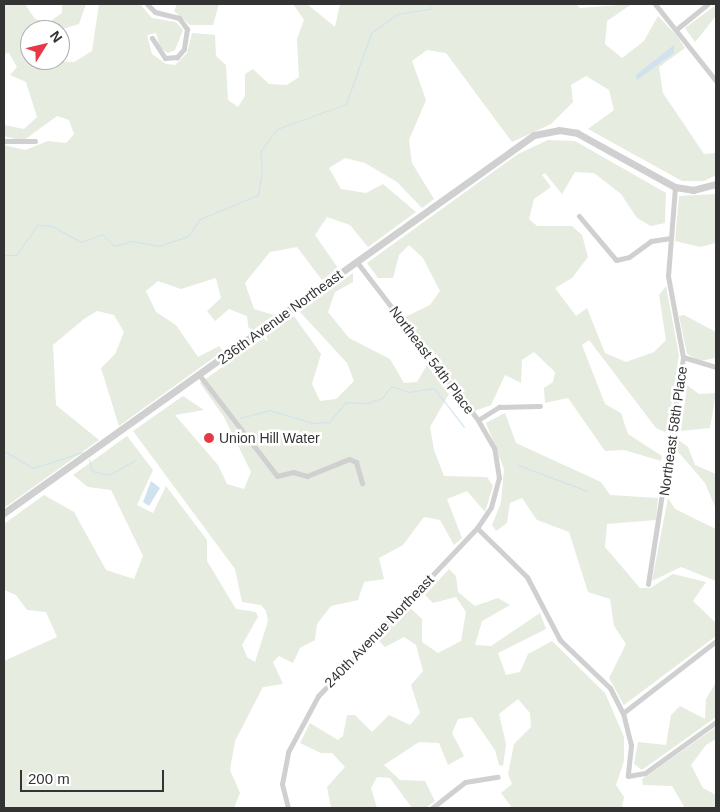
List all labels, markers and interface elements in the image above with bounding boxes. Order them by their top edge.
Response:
north arrow [20,20,70,70]
text: N [47,28,66,46]
street label: 236th Avenue Northeast [214,266,346,368]
street label: Northeast 54th Place [386,303,478,417]
street label: Northeast 58th Place [656,365,690,497]
place label: Union Hill Water [219,430,320,446]
marker: Union Hill Water [203,432,215,444]
street label: 240th Avenue Northeast [321,571,437,691]
scale bar [22,760,166,792]
text: 200 m [28,770,70,787]

